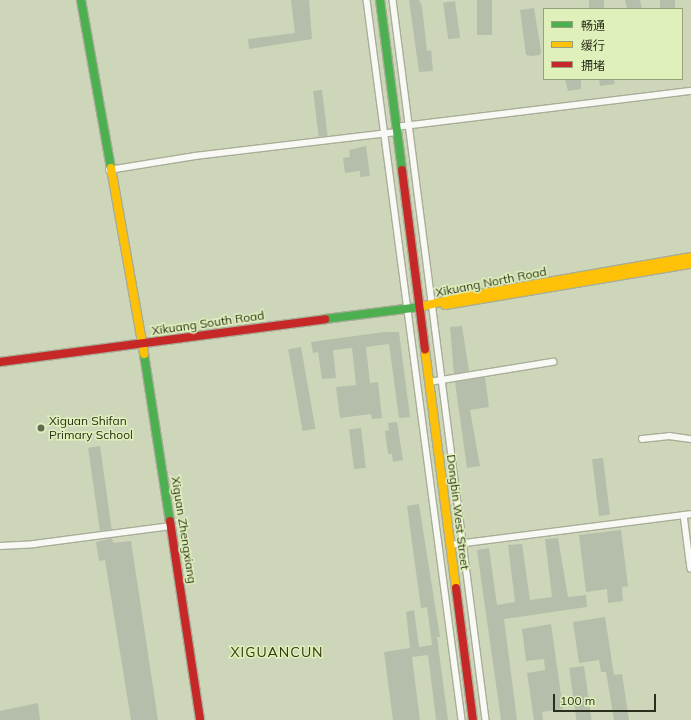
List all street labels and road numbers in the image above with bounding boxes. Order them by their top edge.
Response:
street label: Xikuang North Road [434,264,548,300]
street label: Xikuang South Road [151,308,265,338]
street label: Dongbin West Street [444,454,472,570]
street label: Xiguan Zhengxiang [168,476,200,584]

